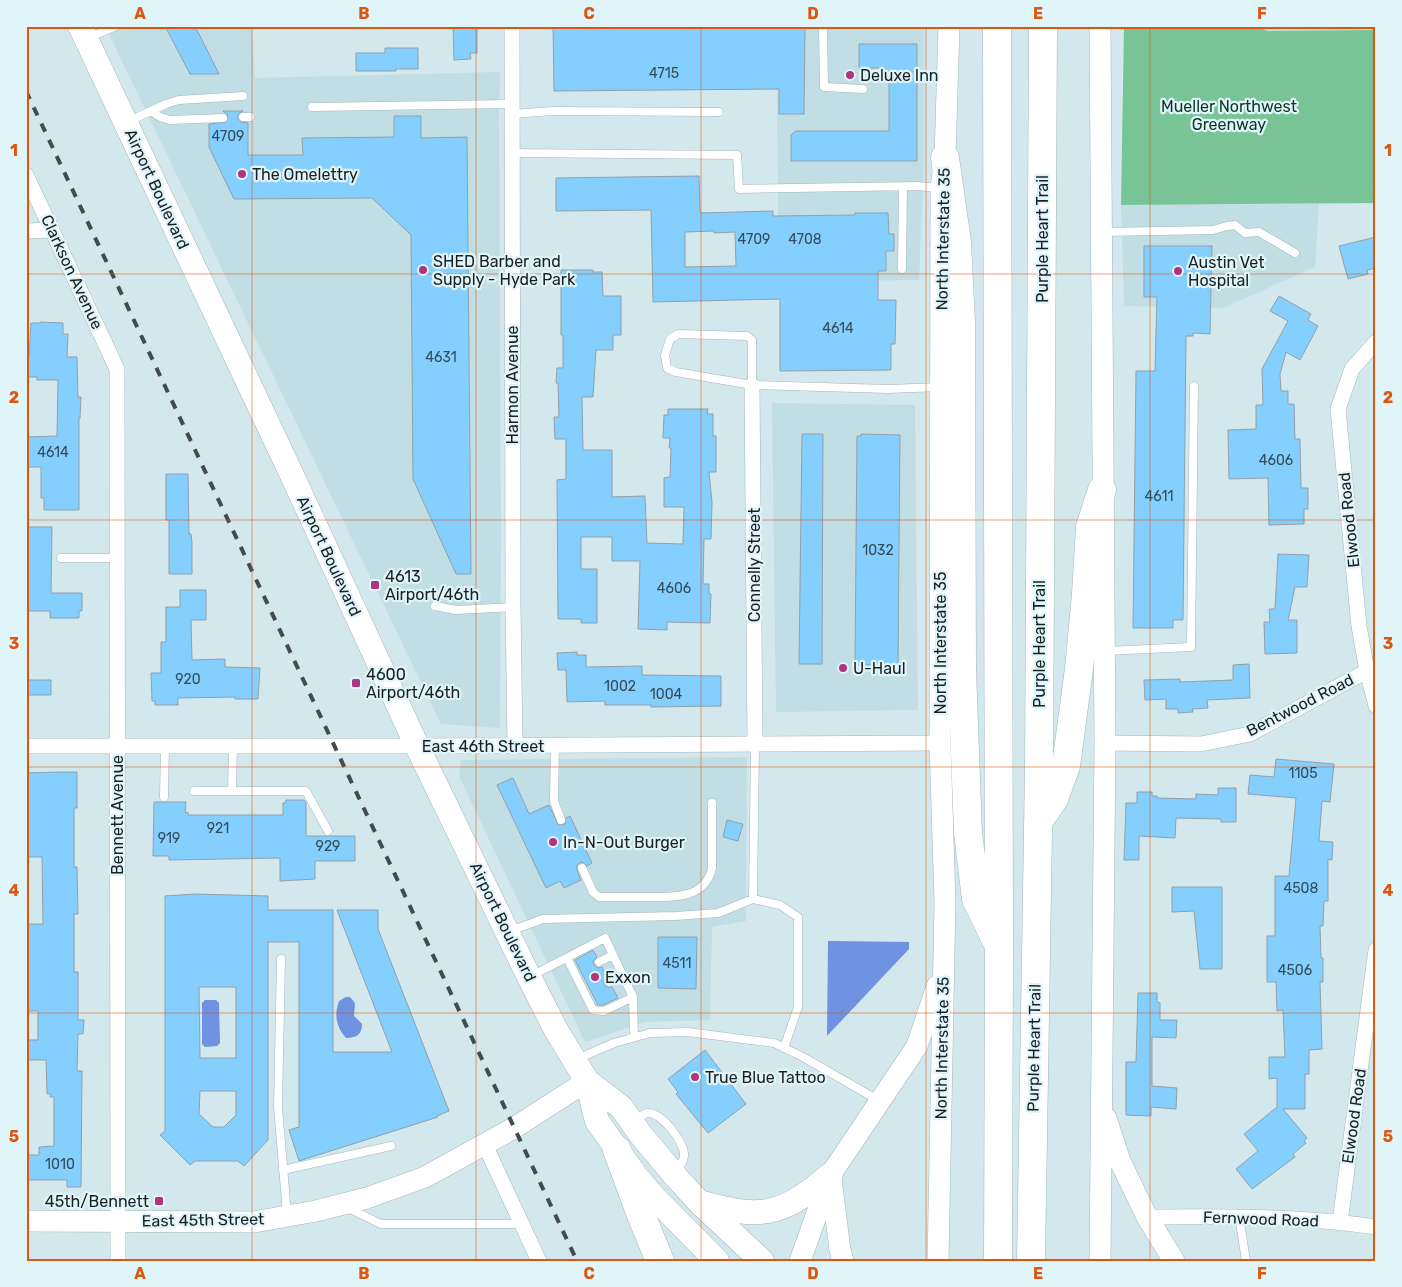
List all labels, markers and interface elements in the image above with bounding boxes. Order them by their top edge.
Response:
text: A [134,4,146,23]
text: B [358,4,370,23]
text: C [583,4,595,23]
text: D [807,4,819,23]
text: E [1033,4,1043,23]
text: F [1257,4,1267,23]
house number: 4715 [649,65,679,82]
place label: Deluxe Inn [860,66,939,85]
marker: Deluxe Inn [844,69,856,81]
park label: Mueller Northwest Greenway [1161,97,1297,134]
street label: Airport Boulevard [121,126,193,252]
house number: 4709 [212,128,244,145]
text: 1 [10,141,18,160]
text: 1 [1384,141,1392,160]
place label: The Omelettry [252,165,358,184]
street label: North Interstate 35 [932,167,954,311]
marker: The Omelettry [236,168,248,180]
street label: Purple Heart Trail [1033,175,1052,303]
street label: Clarkson Avenue [37,212,107,332]
house number: 4709 [738,231,770,248]
house number: 4708 [788,231,822,248]
place label: SHED Barber and Supply - Hyde Park [433,252,576,289]
place label: Austin Vet Hospital [1188,253,1265,290]
marker: SHED Barber and Supply - Hyde Park [417,264,429,276]
marker: Austin Vet Hospital [1172,265,1184,277]
house number: 4614 [822,320,854,337]
street label: Harmon Avenue [503,325,522,444]
house number: 4631 [425,349,457,366]
text: 2 [9,388,19,407]
text: 2 [1383,388,1393,407]
house number: 4614 [37,444,69,461]
house number: 4606 [1259,452,1293,469]
street label: Elwood Road [1335,471,1363,569]
house number: 4611 [1145,488,1173,505]
street label: Airport Boulevard [293,493,365,619]
street label: Connelly Street [745,508,764,622]
house number: 1032 [862,542,894,559]
place label: 4613 Airport/46th [385,567,479,604]
street label: North Interstate 35 [931,572,950,714]
marker: 4613 Airport/46th [369,579,381,591]
house number: 4606 [657,580,691,597]
street label: Purple Heart Trail [1030,580,1049,708]
text: 3 [9,634,19,653]
text: 3 [1383,634,1393,653]
place label: U-Haul [853,659,906,678]
marker: U-Haul [837,662,849,674]
place label: 4600 Airport/46th [366,665,460,702]
street label: Bentwood Road [1243,670,1357,740]
house number: 920 [175,671,201,688]
marker: 4600 Airport/46th [350,677,362,689]
house number: 1002 [604,678,636,695]
house number: 1004 [650,686,683,703]
street label: East 46th Street [422,737,544,756]
street label: Bennett Avenue [108,755,127,875]
house number: 1105 [1288,765,1318,782]
house number: 921 [207,820,229,837]
house number: 919 [158,830,180,847]
place label: In-N-Out Burger [563,833,685,852]
marker: In-N-Out Burger [547,836,559,848]
house number: 929 [316,838,340,855]
street label: Airport Boulevard [466,859,540,985]
house number: 4508 [1284,880,1318,897]
text: 4 [9,881,20,900]
text: 4 [1383,881,1394,900]
house number: 4511 [663,955,691,972]
house number: 4506 [1278,962,1312,979]
place label: Exxon [605,968,651,987]
marker: Exxon [589,971,601,983]
street label: North Interstate 35 [931,976,953,1120]
street label: Purple Heart Trail [1023,984,1045,1112]
street label: Elwood Road [1338,1067,1370,1165]
place label: True Blue Tattoo [705,1068,826,1087]
marker: True Blue Tattoo [689,1071,701,1083]
text: 5 [9,1127,19,1146]
text: 5 [1383,1127,1393,1146]
house number: 1010 [45,1156,75,1173]
place label: 45th/Bennett [45,1192,149,1211]
marker: 45th/Bennett [153,1195,165,1207]
street label: Fernwood Road [1203,1207,1319,1231]
street label: East 45th Street [142,1209,264,1231]
text: A [134,1264,146,1283]
text: B [358,1264,370,1283]
text: C [583,1264,595,1283]
text: D [807,1264,819,1283]
text: E [1033,1264,1043,1283]
text: F [1257,1264,1267,1283]

